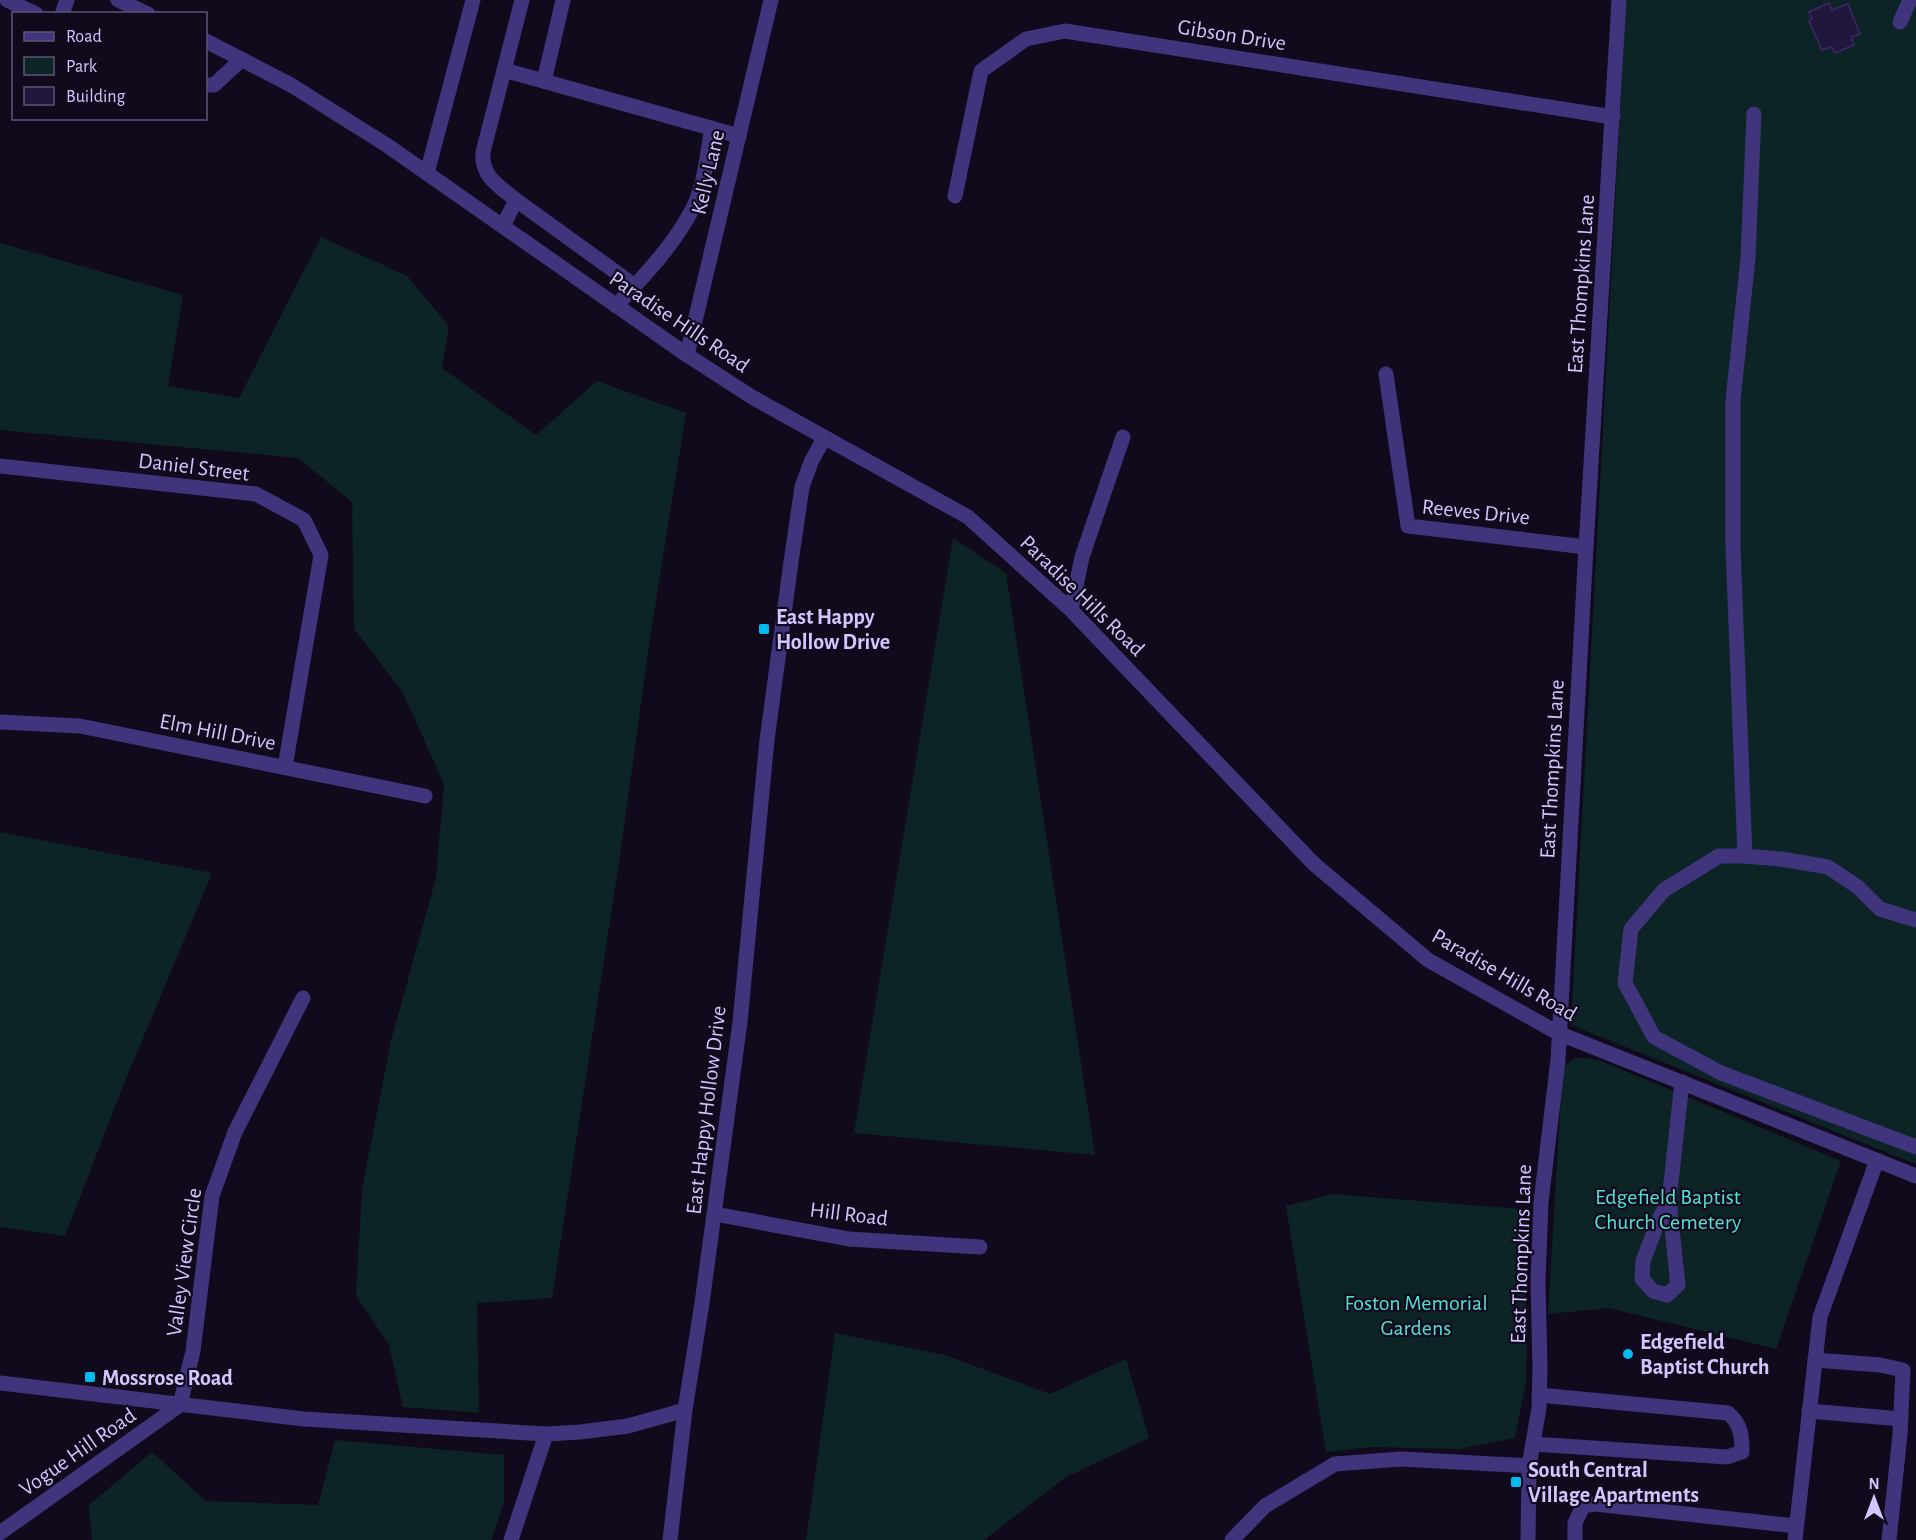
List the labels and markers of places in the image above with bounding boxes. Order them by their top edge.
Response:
place label: East Happy Hollow Drive [776,606,890,653]
marker: East Happy Hollow Drive [757,622,771,636]
place label: Edgefield Baptist Church [1640,1331,1769,1378]
marker: Edgefield Baptist Church [1621,1347,1635,1361]
place label: Mossrose Road [102,1367,233,1389]
marker: Mossrose Road [83,1370,97,1384]
place label: South Central Village Apartments [1528,1459,1699,1506]
marker: South Central Village Apartments [1509,1475,1523,1489]

